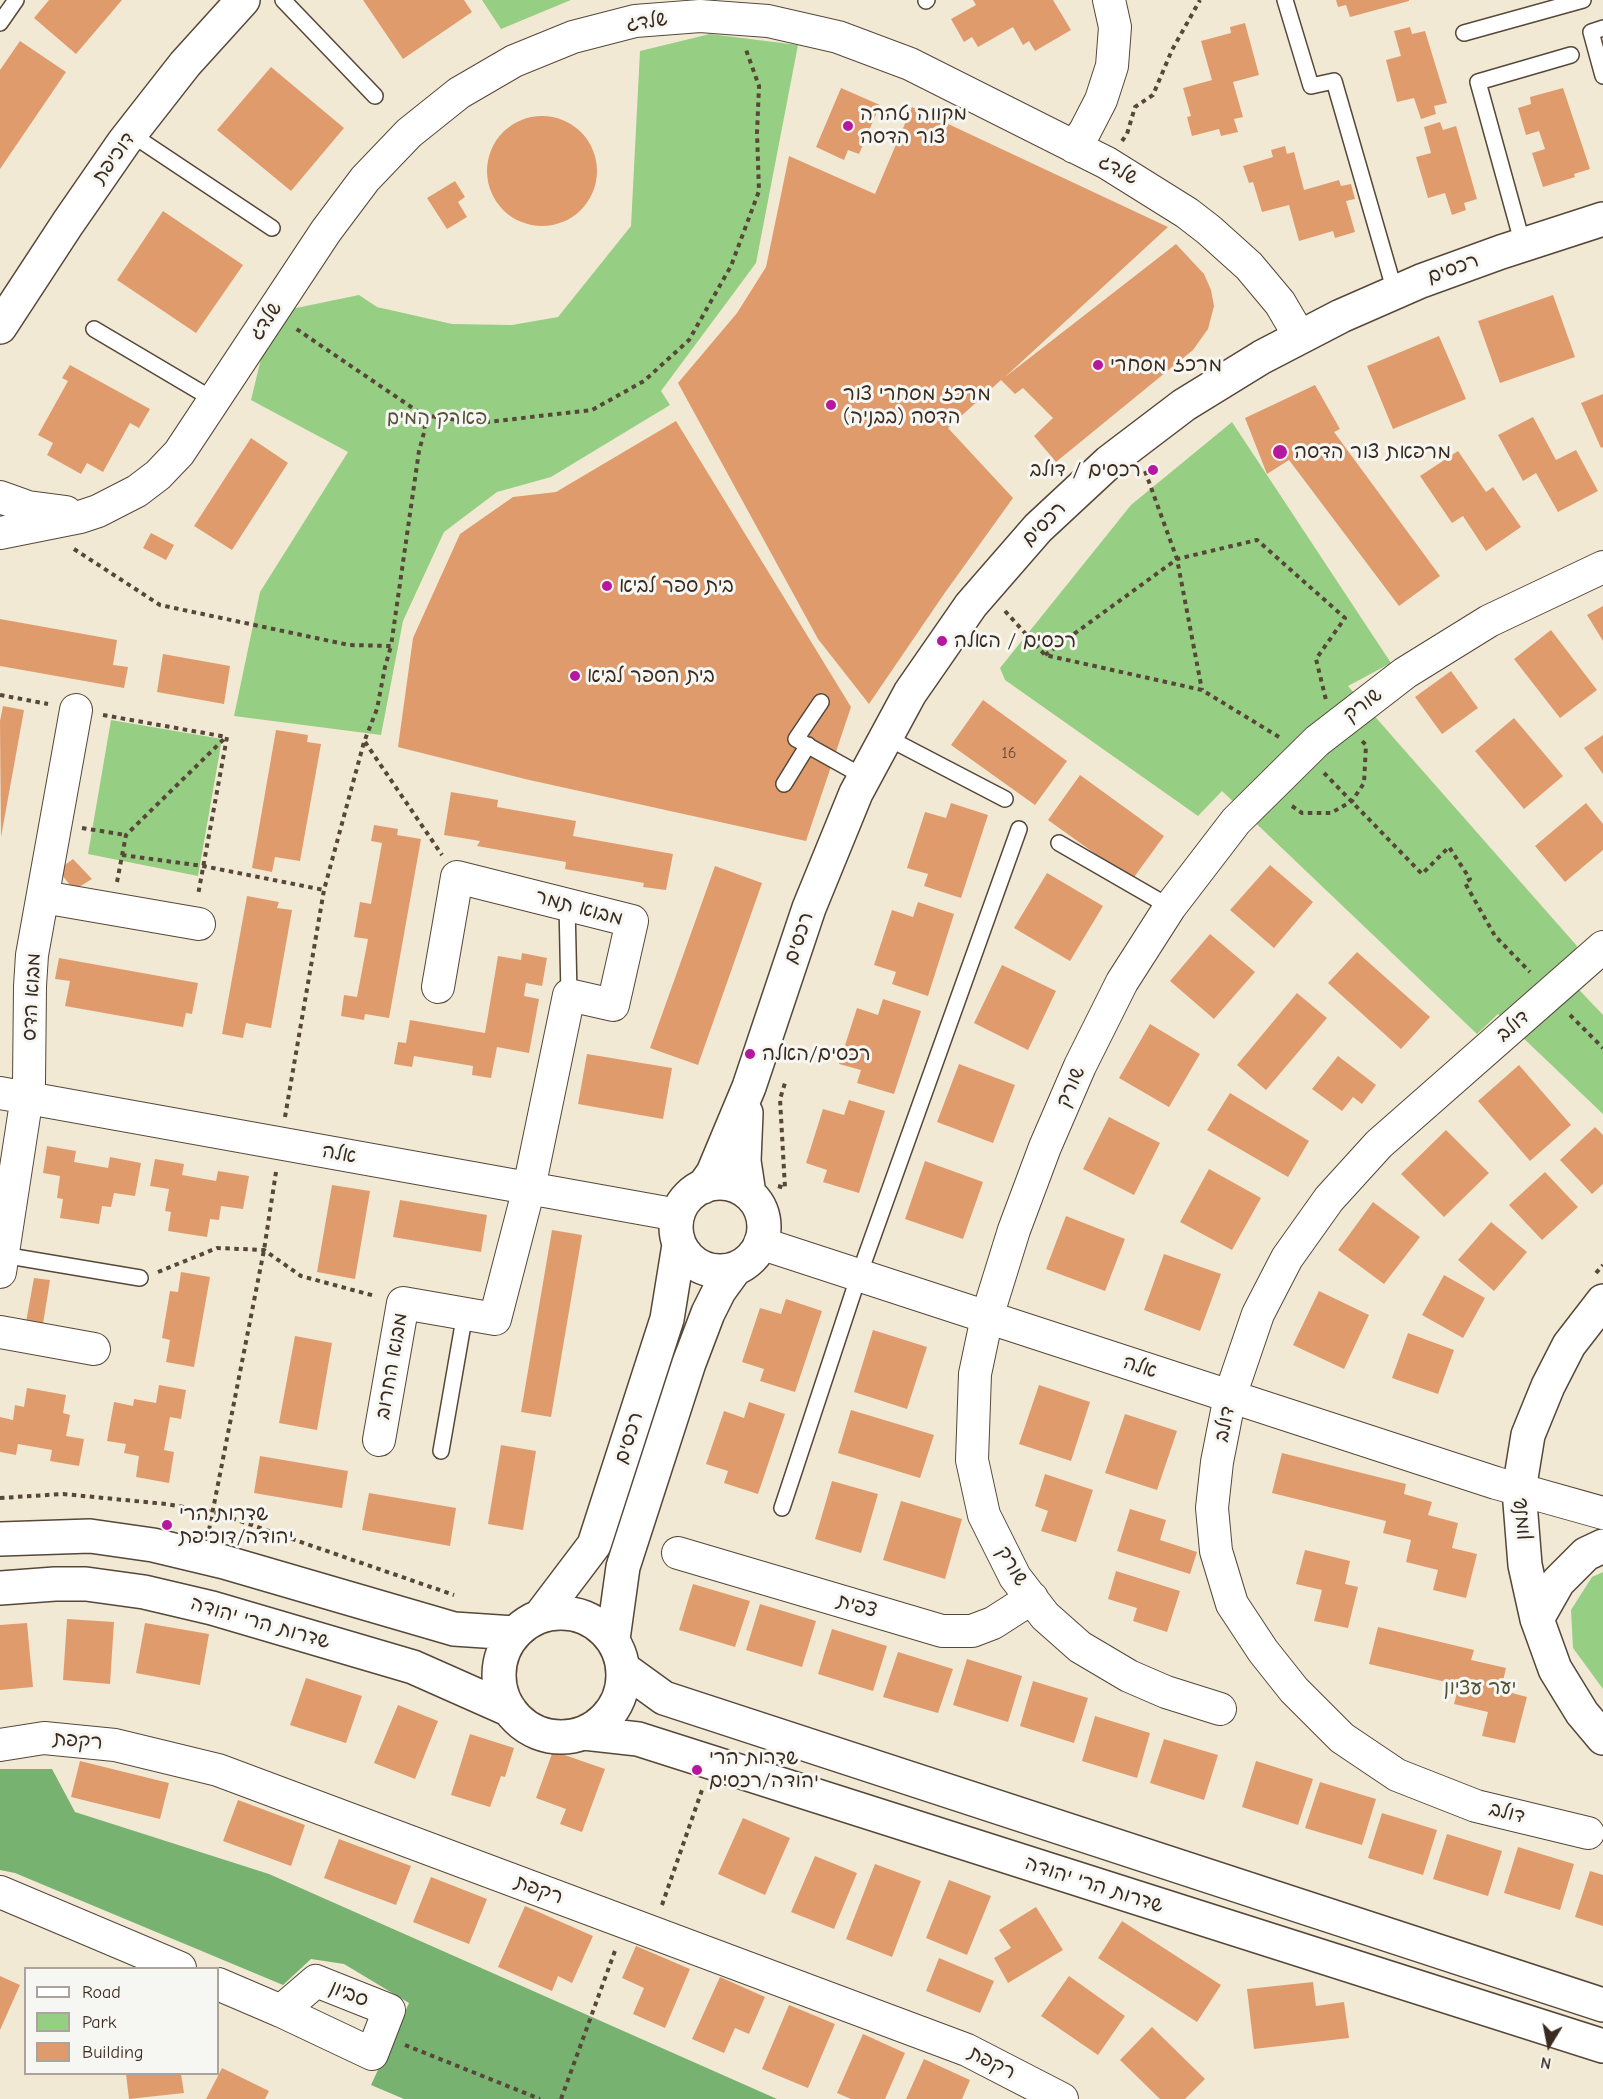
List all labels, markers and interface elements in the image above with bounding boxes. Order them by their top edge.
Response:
street label: שלדג [625,7,669,37]
place label: מקווה טהרה צור הדסה [860,102,967,149]
marker: מקווה טהרה צור הדסה [841,119,855,133]
street label: דוכיפת [87,128,141,188]
street label: שלדג [1094,150,1142,190]
street label: רכסים [1424,249,1482,289]
street label: שלדג [245,297,287,345]
place label: מרכז מסחרי [1110,353,1222,377]
marker: מרכז מסחרי [1091,358,1105,372]
place label: מרכז מסחרי צור הדסה (בבניה) [843,382,991,429]
marker: מרכז מסחרי צור הדסה (בבניה) [824,398,838,412]
park label: פארק המים [387,406,487,430]
place label: מרפאת צור הדסה [1294,440,1451,464]
marker: מרפאת צור הדסה [1271,443,1289,461]
place label: רכסים / דולב [1030,458,1141,482]
marker: רכסים / דולב [1146,463,1160,477]
street label: רכסים [1017,497,1071,551]
place label: בית ספר לביא [619,574,734,598]
marker: בית ספר לביא [600,579,614,593]
place label: רכסים / האלה [954,629,1076,653]
marker: רכסים / האלה [935,634,949,648]
place label: בית הספר לביא [587,664,715,688]
marker: בית הספר לביא [568,669,582,683]
street label: שורק [1339,683,1387,727]
house number: 16 [1001,743,1017,763]
street label: מבוא תמר [533,885,625,931]
street label: רכסים [779,909,819,967]
street label: מבוא הדס [18,952,46,1042]
street label: דולב [1492,1005,1534,1047]
place label: רכסים/האלה [762,1042,871,1066]
marker: רכסים/האלה [743,1047,757,1061]
street label: שורק [1051,1063,1091,1111]
street label: אלה [320,1139,358,1169]
street label: מבוא החרוב [371,1311,413,1421]
street label: אלה [1120,1350,1160,1384]
street label: דולב [1210,1404,1240,1444]
street label: רכסים [609,1409,649,1467]
street label: שלמון [1509,1497,1535,1541]
place label: שדרות הרי יהודה/דוכיפת [179,1502,294,1549]
marker: שדרות הרי יהודה/דוכיפת [160,1518,174,1532]
street label: שורק [991,1542,1033,1590]
street label: צפית [834,1589,880,1623]
street label: שדרות הרי יהודה [187,1592,333,1654]
park label: יער עציון [1444,1676,1516,1700]
street label: רקפת [52,1727,104,1755]
place label: שדרות הרי יהודה/רכסים [709,1746,819,1793]
marker: שדרות הרי יהודה/רכסים [690,1763,704,1777]
street label: דולב [1487,1797,1527,1829]
street label: שדרות הרי יהודה [1022,1851,1166,1919]
street label: רקפת [512,1870,566,1910]
legend [24,1967,219,2075]
street label: סביון [326,1975,372,2013]
text: Road [82,1982,121,2003]
text: Park [82,2012,116,2033]
north arrow [1519,2015,1579,2075]
street label: רקפת [964,2041,1020,2085]
text: Building [82,2042,144,2063]
text: N [1539,2053,1553,2072]

